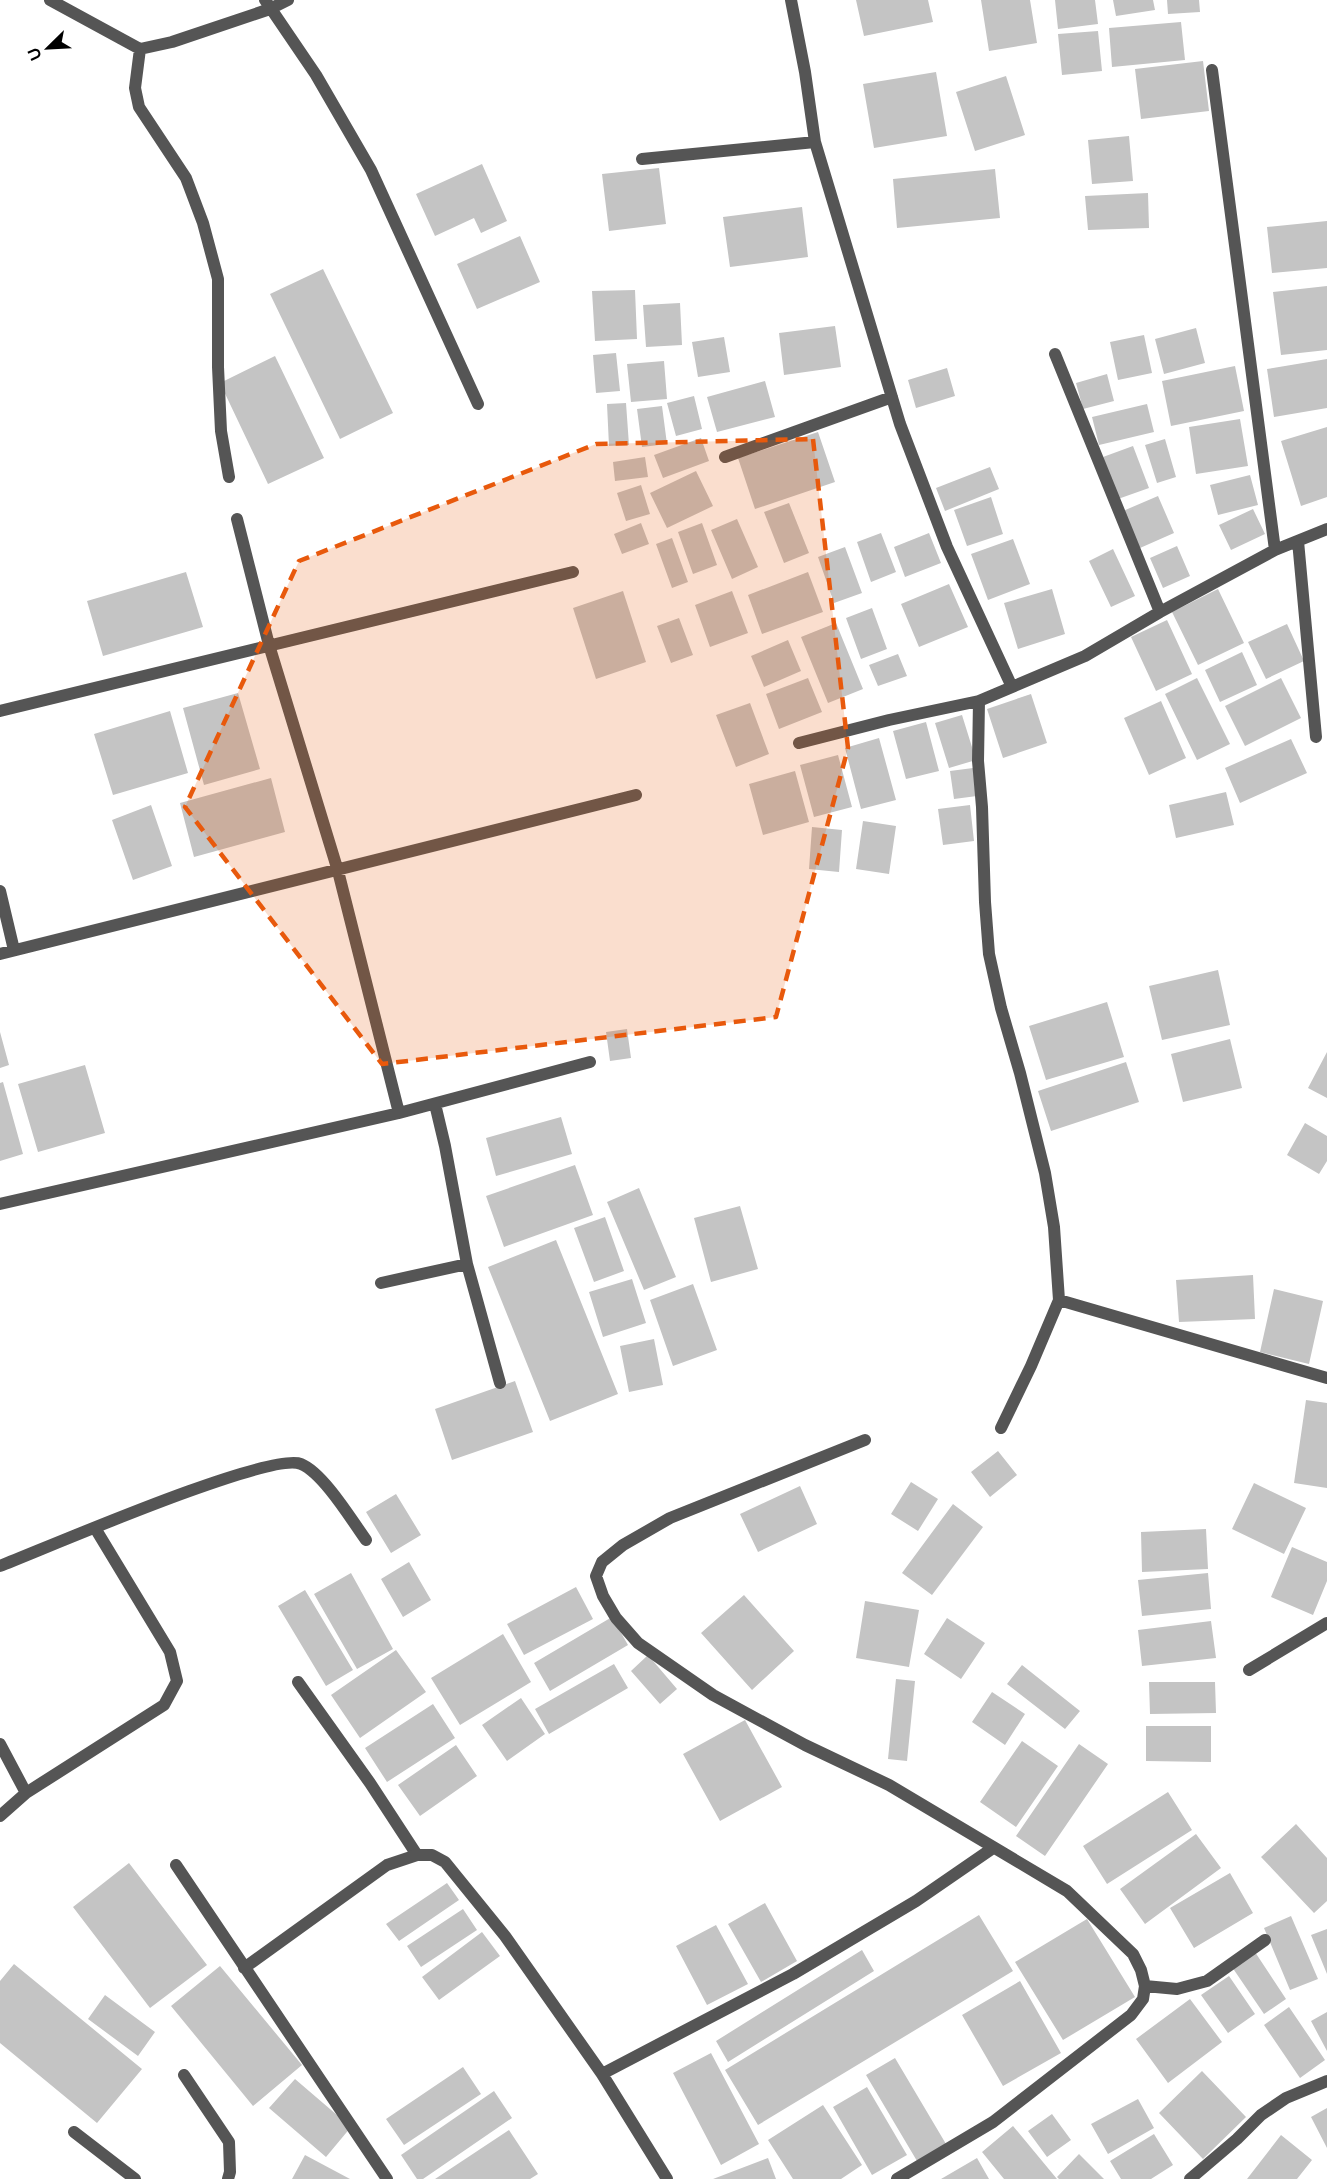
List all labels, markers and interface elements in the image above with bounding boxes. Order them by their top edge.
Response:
north arrow [18,18,78,78]
text: U [24,45,46,63]

